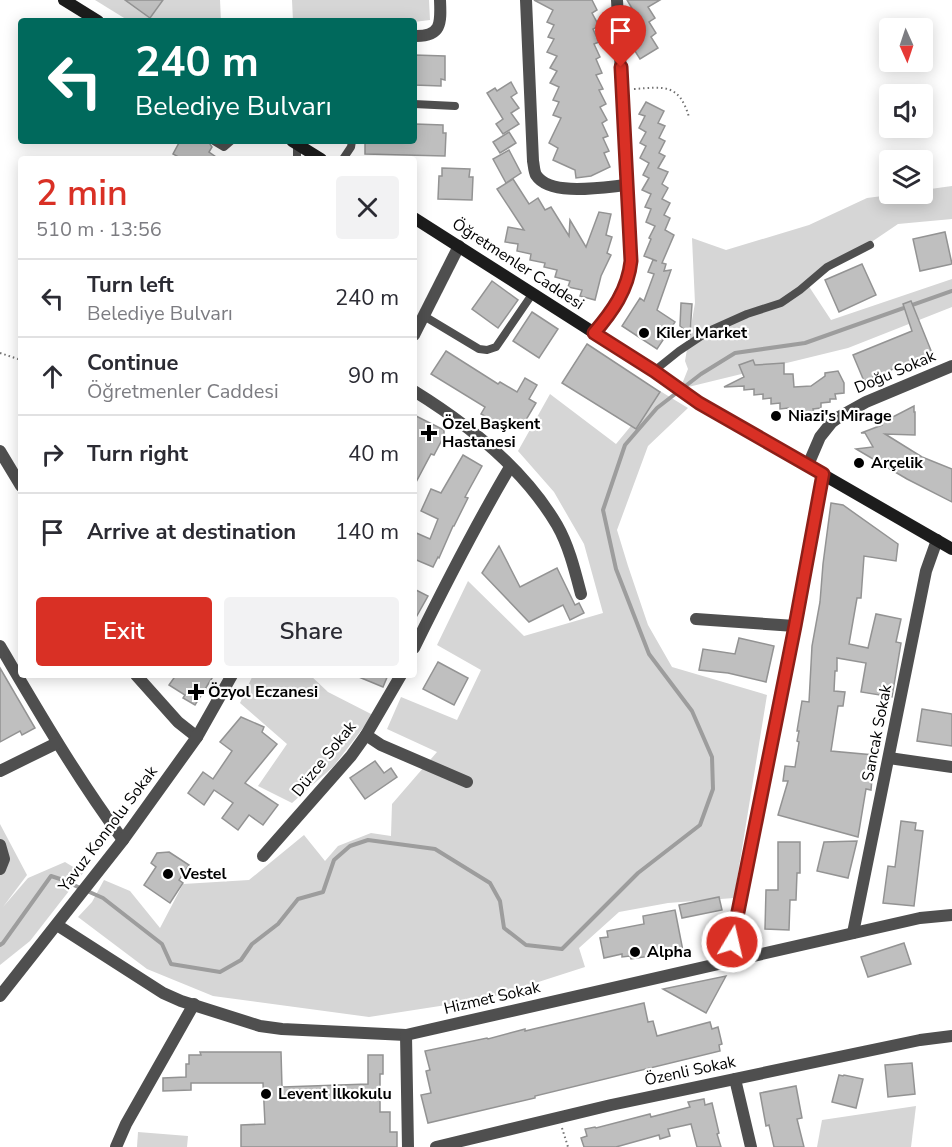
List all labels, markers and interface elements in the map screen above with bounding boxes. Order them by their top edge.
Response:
pin [595,5,646,67]
icon: arrive [604,14,637,47]
north arrow [879,18,933,72]
map controls [879,18,933,204]
text: 240 m [135,34,259,91]
icon: left [36,42,114,120]
button: sound [879,84,933,138]
text: Belediye Bulvarı [135,88,332,125]
button: layers [879,150,933,204]
text: 2 min [36,169,128,218]
button: close [336,176,399,239]
street label: Öğretmenler Caddesi [448,213,588,315]
text: 510 m · 13:56 [36,216,162,243]
text: Turn left [87,270,174,300]
icon: left [36,282,69,315]
text: 240 m [335,283,399,313]
text: Belediye Bulvarı [87,300,233,327]
place label: Kiler Market [656,322,748,344]
marker: Kiler Market [637,326,651,340]
street label: Doğu Sokak [851,345,940,399]
text: Continue [87,348,178,378]
icon: ahead [36,360,69,393]
text: 90 m [348,361,399,391]
text: Öğretmenler Caddesi [87,378,279,405]
place label: Niazi's Mirage [788,405,892,427]
marker: Niazi's Mirage [769,409,783,423]
place label: Özel Başkent Hastanesi [442,413,541,453]
marker: Özel Başkent Hastanesi [420,424,438,442]
icon: right [36,438,69,471]
text: Turn right [87,439,188,469]
text: 40 m [348,439,399,469]
place label: Arçelik [871,452,923,474]
marker: Arçelik [852,456,866,470]
icon: arrive [36,516,69,549]
text: Arrive at destination [87,517,296,547]
text: 140 m [335,517,399,547]
button: Exit [36,597,212,666]
button: Share [224,597,399,666]
place label: Özyol Eczanesi [208,681,318,703]
street label: Sancak Sokak [857,682,897,783]
marker: Özyol Eczanesi [189,685,203,699]
street label: Düzce Sokak [287,716,362,801]
street label: Yavuz Konnolu Sokak [53,761,163,897]
place label: Vestel [179,863,227,885]
marker: Vestel [161,867,175,881]
position arrow [700,910,764,974]
place label: Alpha [647,941,692,963]
marker: Alpha [628,945,642,959]
street label: Hizmet Sokak [442,976,543,1020]
street label: Özenli Sokak [642,1050,739,1091]
place label: Levent İlkokulu [278,1083,392,1105]
marker: Levent İlkokulu [259,1087,273,1101]

